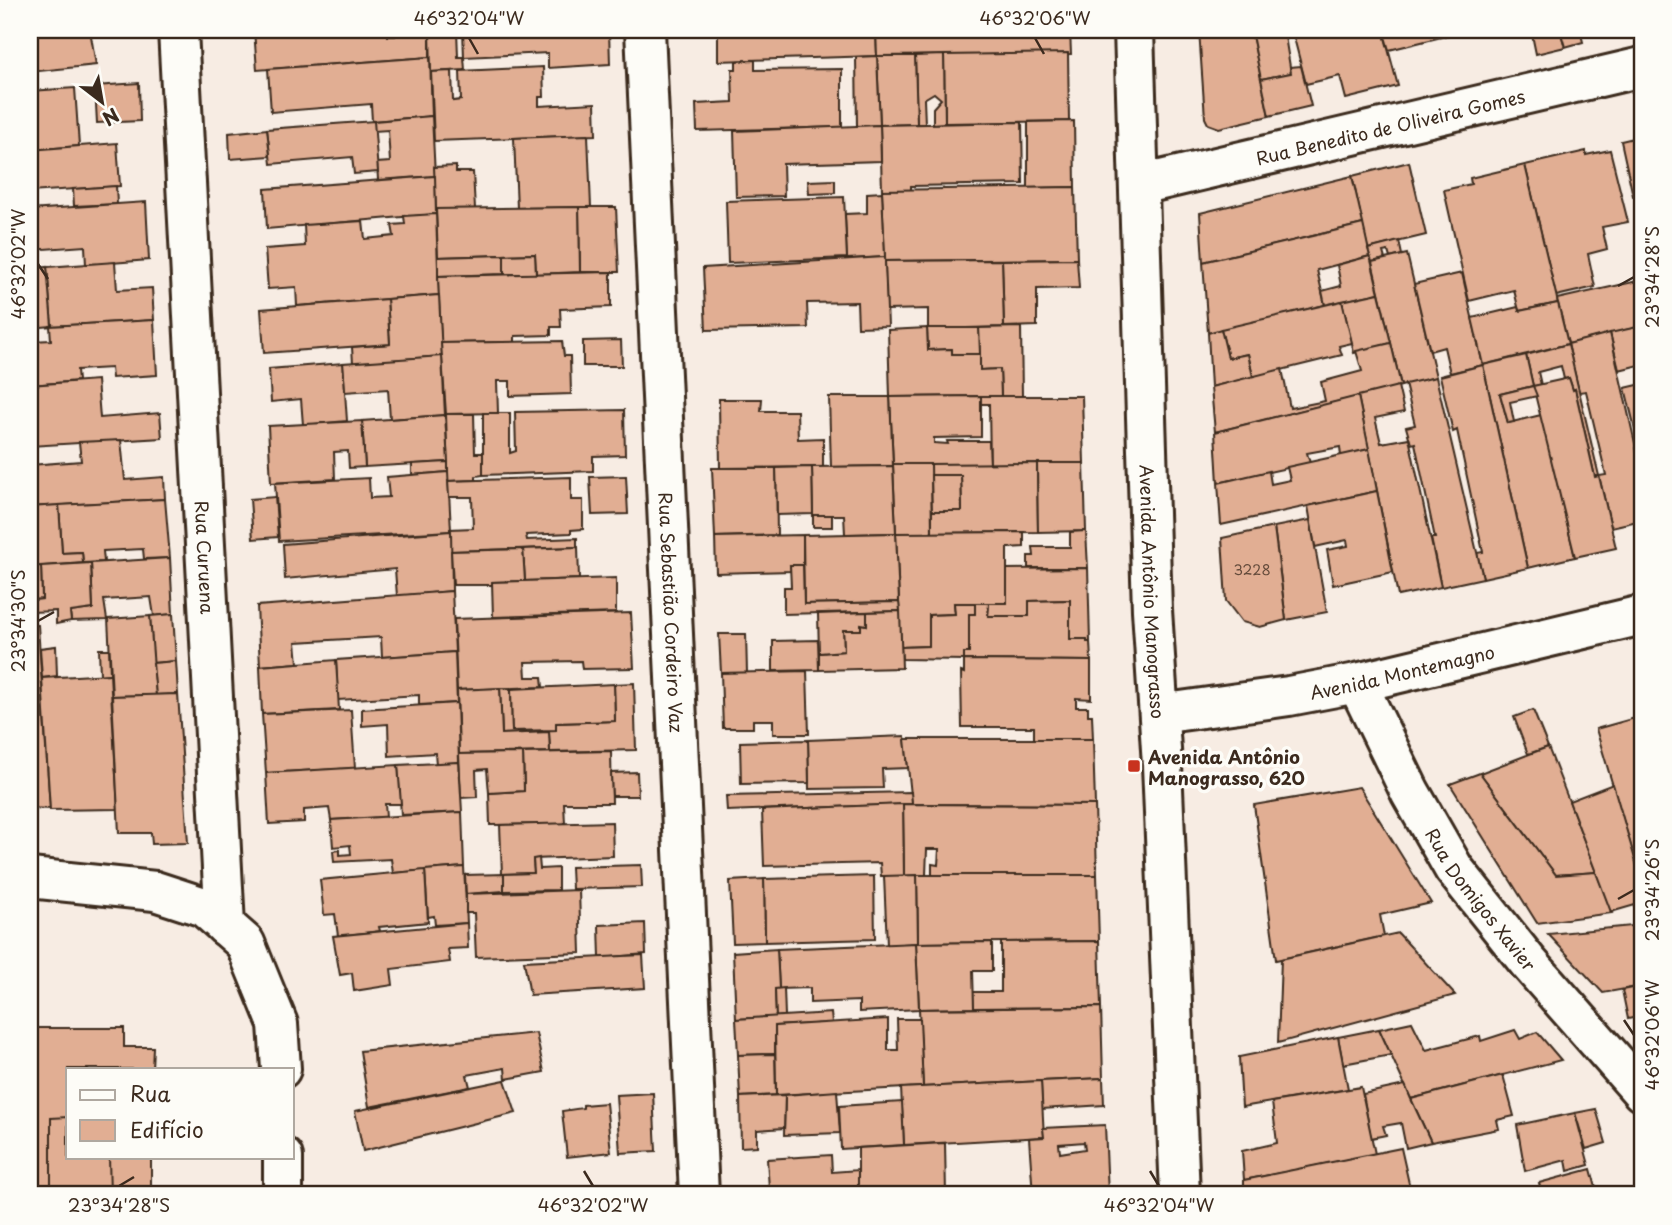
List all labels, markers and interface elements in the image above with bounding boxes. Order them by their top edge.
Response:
text: 46°32'04"W [414,4,525,31]
text: 46°32'06"W [979,4,1091,31]
north arrow [66,66,136,136]
street label: Rua Benedito de Oliveira Gomes [1253,82,1527,171]
text: N [98,102,125,133]
text: 46°32'02"W [4,208,31,319]
text: 23°34'28"S [1638,226,1665,328]
street label: Avenida Antônio Manograsso [1134,464,1172,720]
street label: Rua Sebastião Cordeiro Vaz [653,492,691,734]
street label: Rua Curuena [189,500,222,616]
house number: 3228 [1233,559,1271,580]
text: 23°34'30"S [4,569,31,673]
street label: Avenida Montemagno [1307,637,1497,705]
place label: Avenida Antônio Manograsso, 620 [1147,743,1305,791]
marker: Avenida Antônio Manograsso, 620 [1126,758,1142,774]
street label: Rua Domigos Xavier [1420,823,1543,977]
text: 23°34'26"S [1638,839,1665,941]
text: 46°32'06"W [1638,979,1665,1091]
legend [66,1068,294,1158]
text: Rua [130,1077,171,1109]
text: Edifício [130,1113,204,1145]
text: 23°34'28"S [68,1191,170,1218]
text: 46°32'02"W [538,1191,649,1218]
text: 46°32'04"W [1104,1191,1215,1218]

